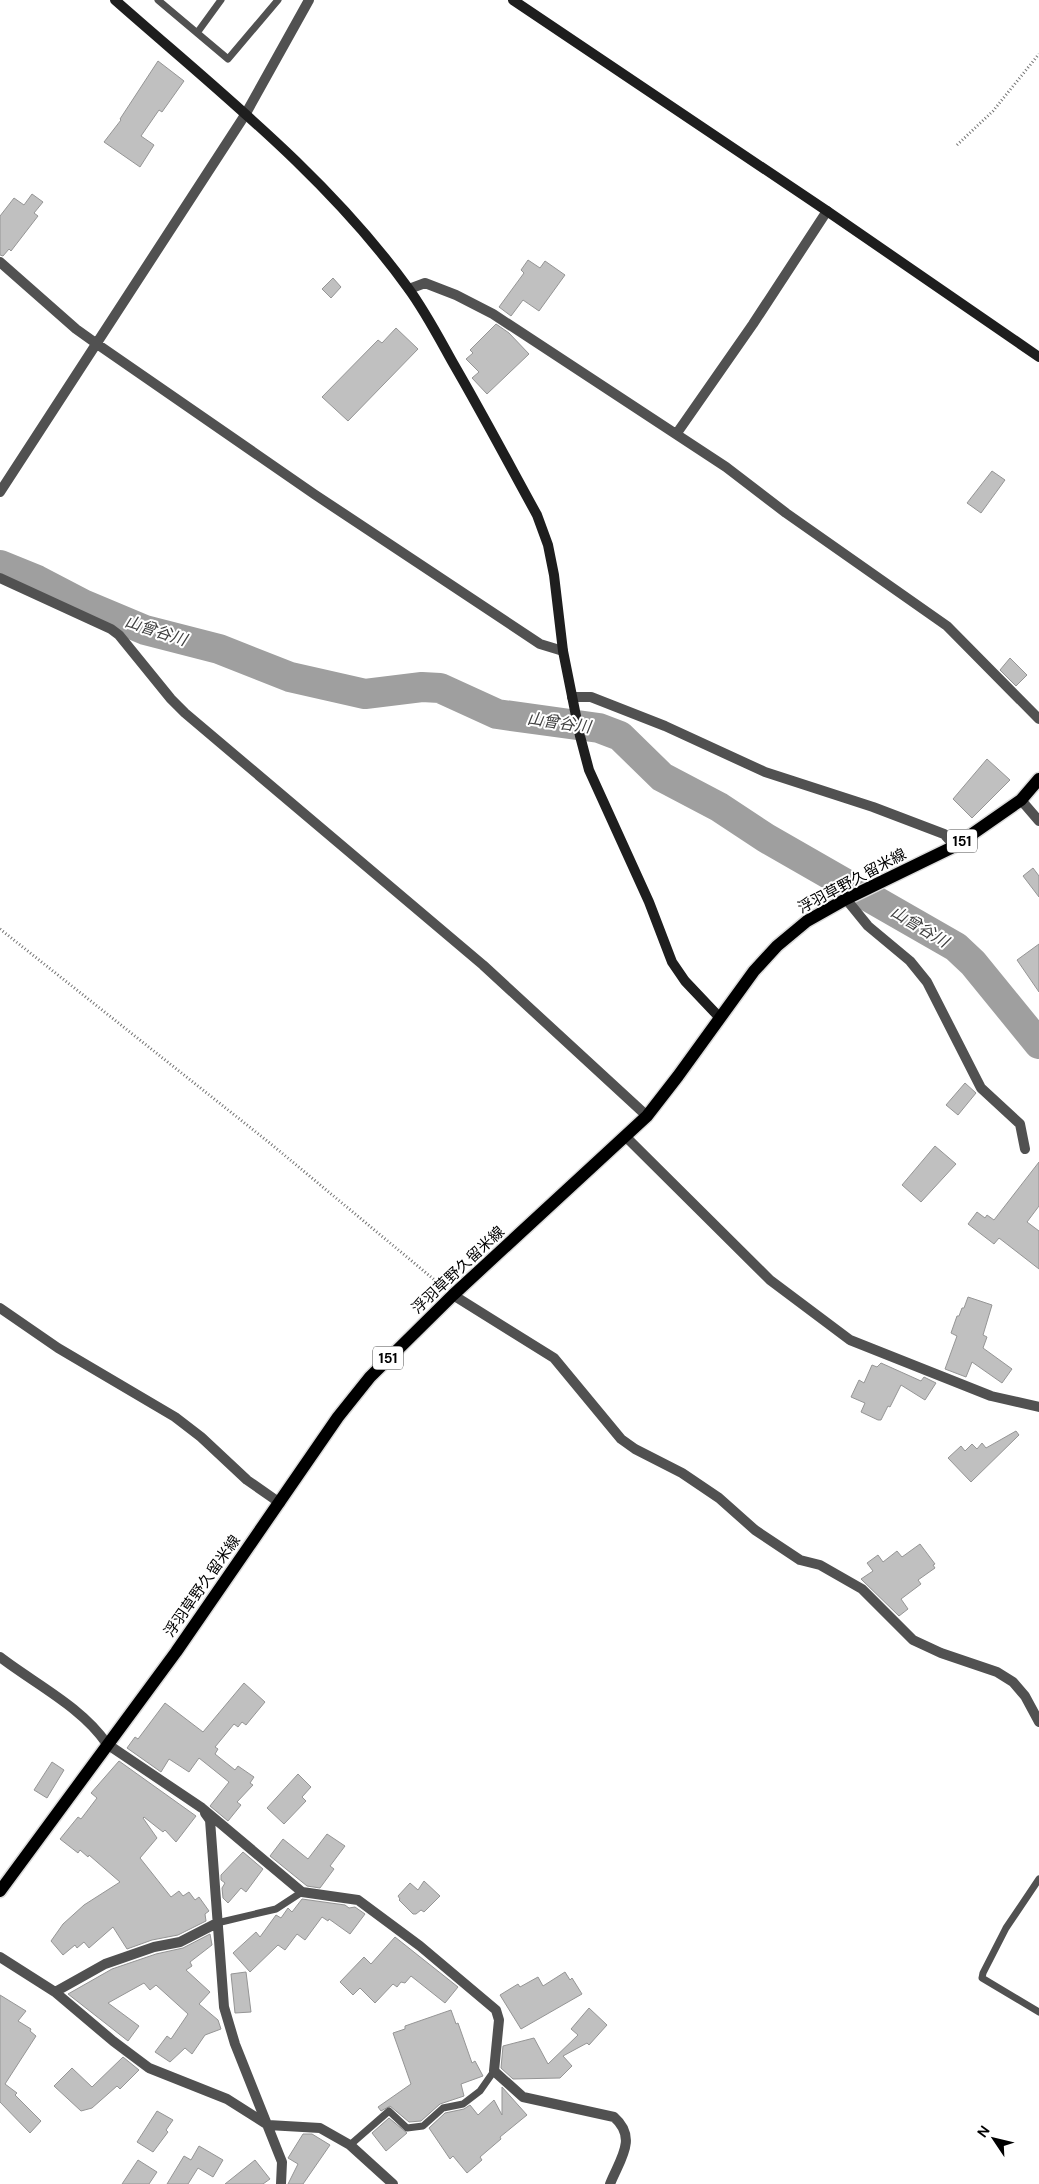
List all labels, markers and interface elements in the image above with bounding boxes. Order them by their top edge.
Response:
water label: 山曾谷川 [122,611,191,651]
water label: 山曾谷川 [526,708,594,738]
road number: 151 [947,829,977,852]
street label: 浮羽草野久留米線 [794,844,910,918]
water label: 山曾谷川 [887,901,954,953]
street label: 浮羽草野久留米線 [407,1222,509,1318]
road number: 151 [373,1346,403,1370]
street label: 浮羽草野久留米線 [159,1531,245,1641]
north arrow [969,2114,1019,2164]
text: N [973,2122,994,2141]

